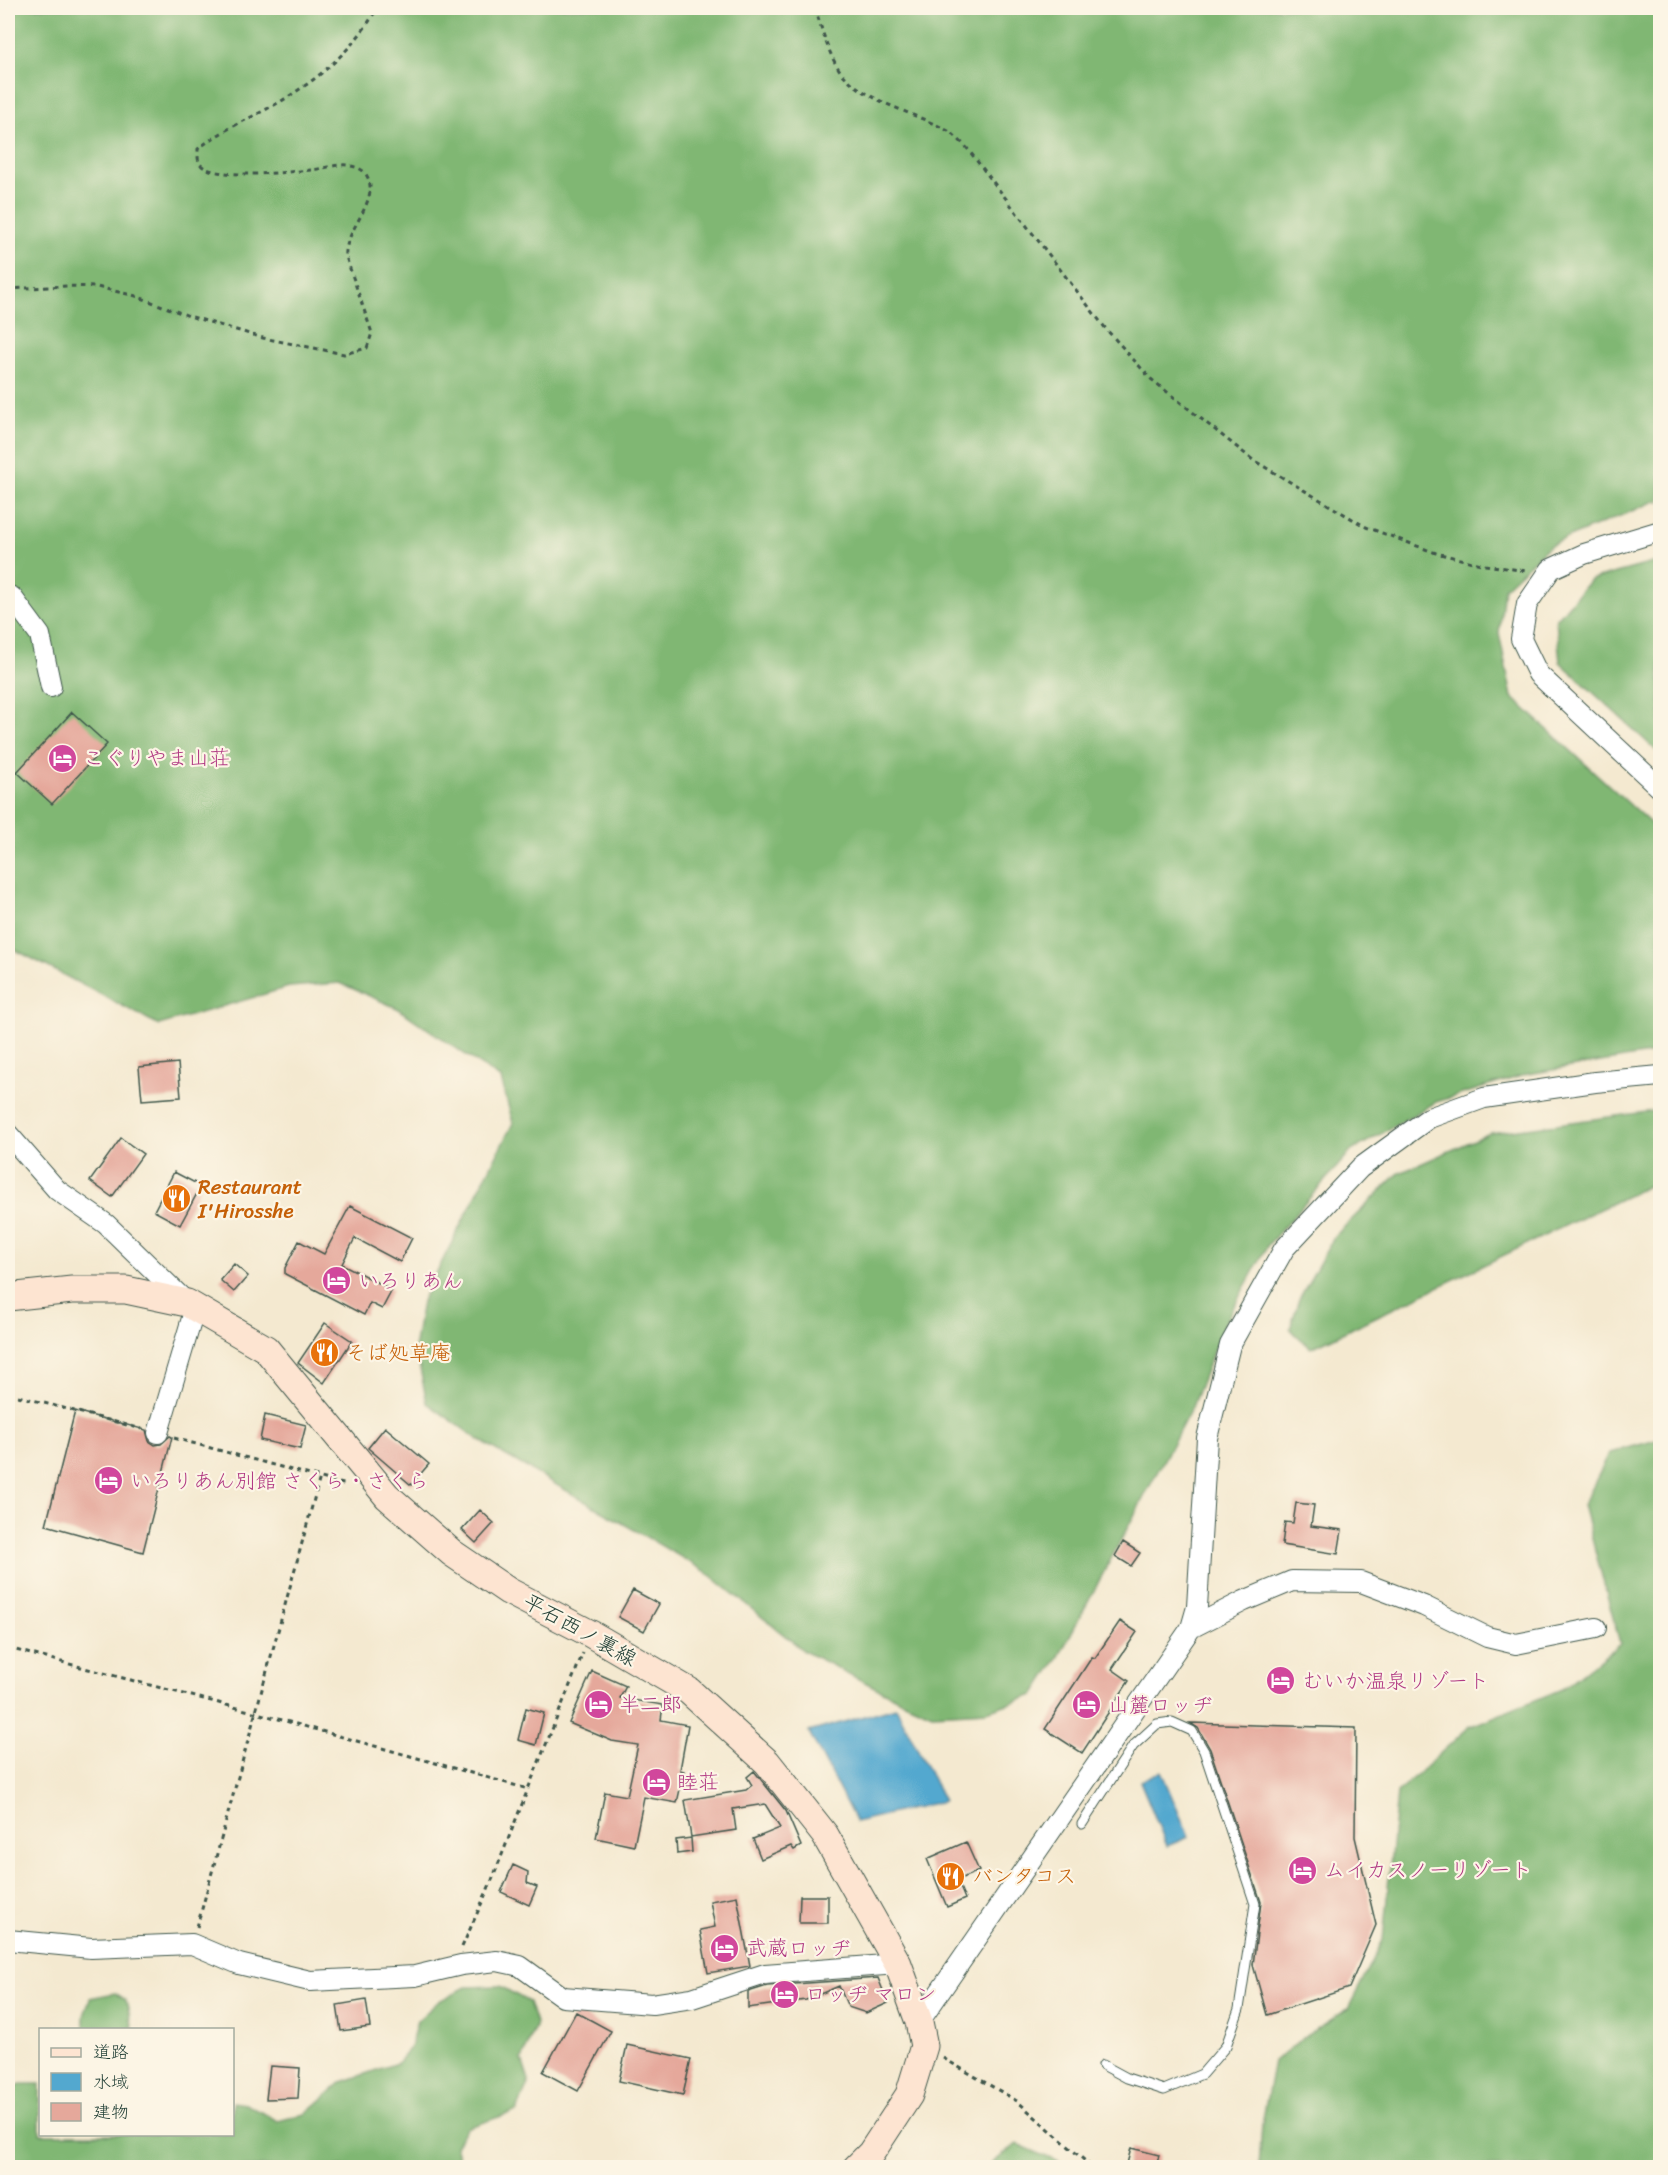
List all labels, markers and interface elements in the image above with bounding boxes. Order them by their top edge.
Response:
place label: こぐりやま山荘 [83,739,230,777]
hotel icon: こぐりやま山荘 [46,742,78,774]
place label: Restaurant I'Hirosshe [197,1168,302,1230]
restaurant icon: Restaurant I'Hirosshe [161,1183,193,1215]
place label: いろりあん [358,1262,463,1300]
hotel icon: いろりあん [321,1265,353,1297]
place label: そば処草庵 [346,1334,451,1372]
restaurant icon: そば処草庵 [309,1337,341,1369]
place label: いろりあん別館 さくら・さくら [130,1462,429,1500]
hotel icon: いろりあん別館 さくら・さくら [93,1465,125,1497]
street label: 平石西ノ裏線 [516,1583,644,1677]
place label: むいか温泉リゾート [1302,1662,1489,1700]
hotel icon: むいか温泉リゾート [1265,1665,1297,1697]
place label: 半二郎 [619,1685,682,1723]
place label: 山麓ロッヂ [1108,1686,1213,1724]
hotel icon: 半二郎 [582,1688,614,1720]
hotel icon: 山麓ロッヂ [1071,1689,1103,1721]
place label: 睦荘 [677,1763,719,1801]
hotel icon: 睦荘 [640,1766,672,1798]
place label: ムイカスノーリゾート [1324,1851,1532,1889]
hotel icon: ムイカスノーリゾート [1287,1854,1319,1886]
place label: バンタコス [972,1857,1076,1895]
restaurant icon: バンタコス [935,1860,967,1892]
place label: 武蔵ロッヂ [746,1929,851,1967]
hotel icon: 武蔵ロッヂ [709,1932,741,1964]
place label: ロッヂ マロン [805,1975,936,2013]
hotel icon: ロッヂ マロン [768,1978,800,2010]
legend [39,2028,234,2136]
text: 道路 [93,2036,129,2068]
text: 水域 [93,2066,129,2098]
text: 建物 [93,2096,129,2128]

